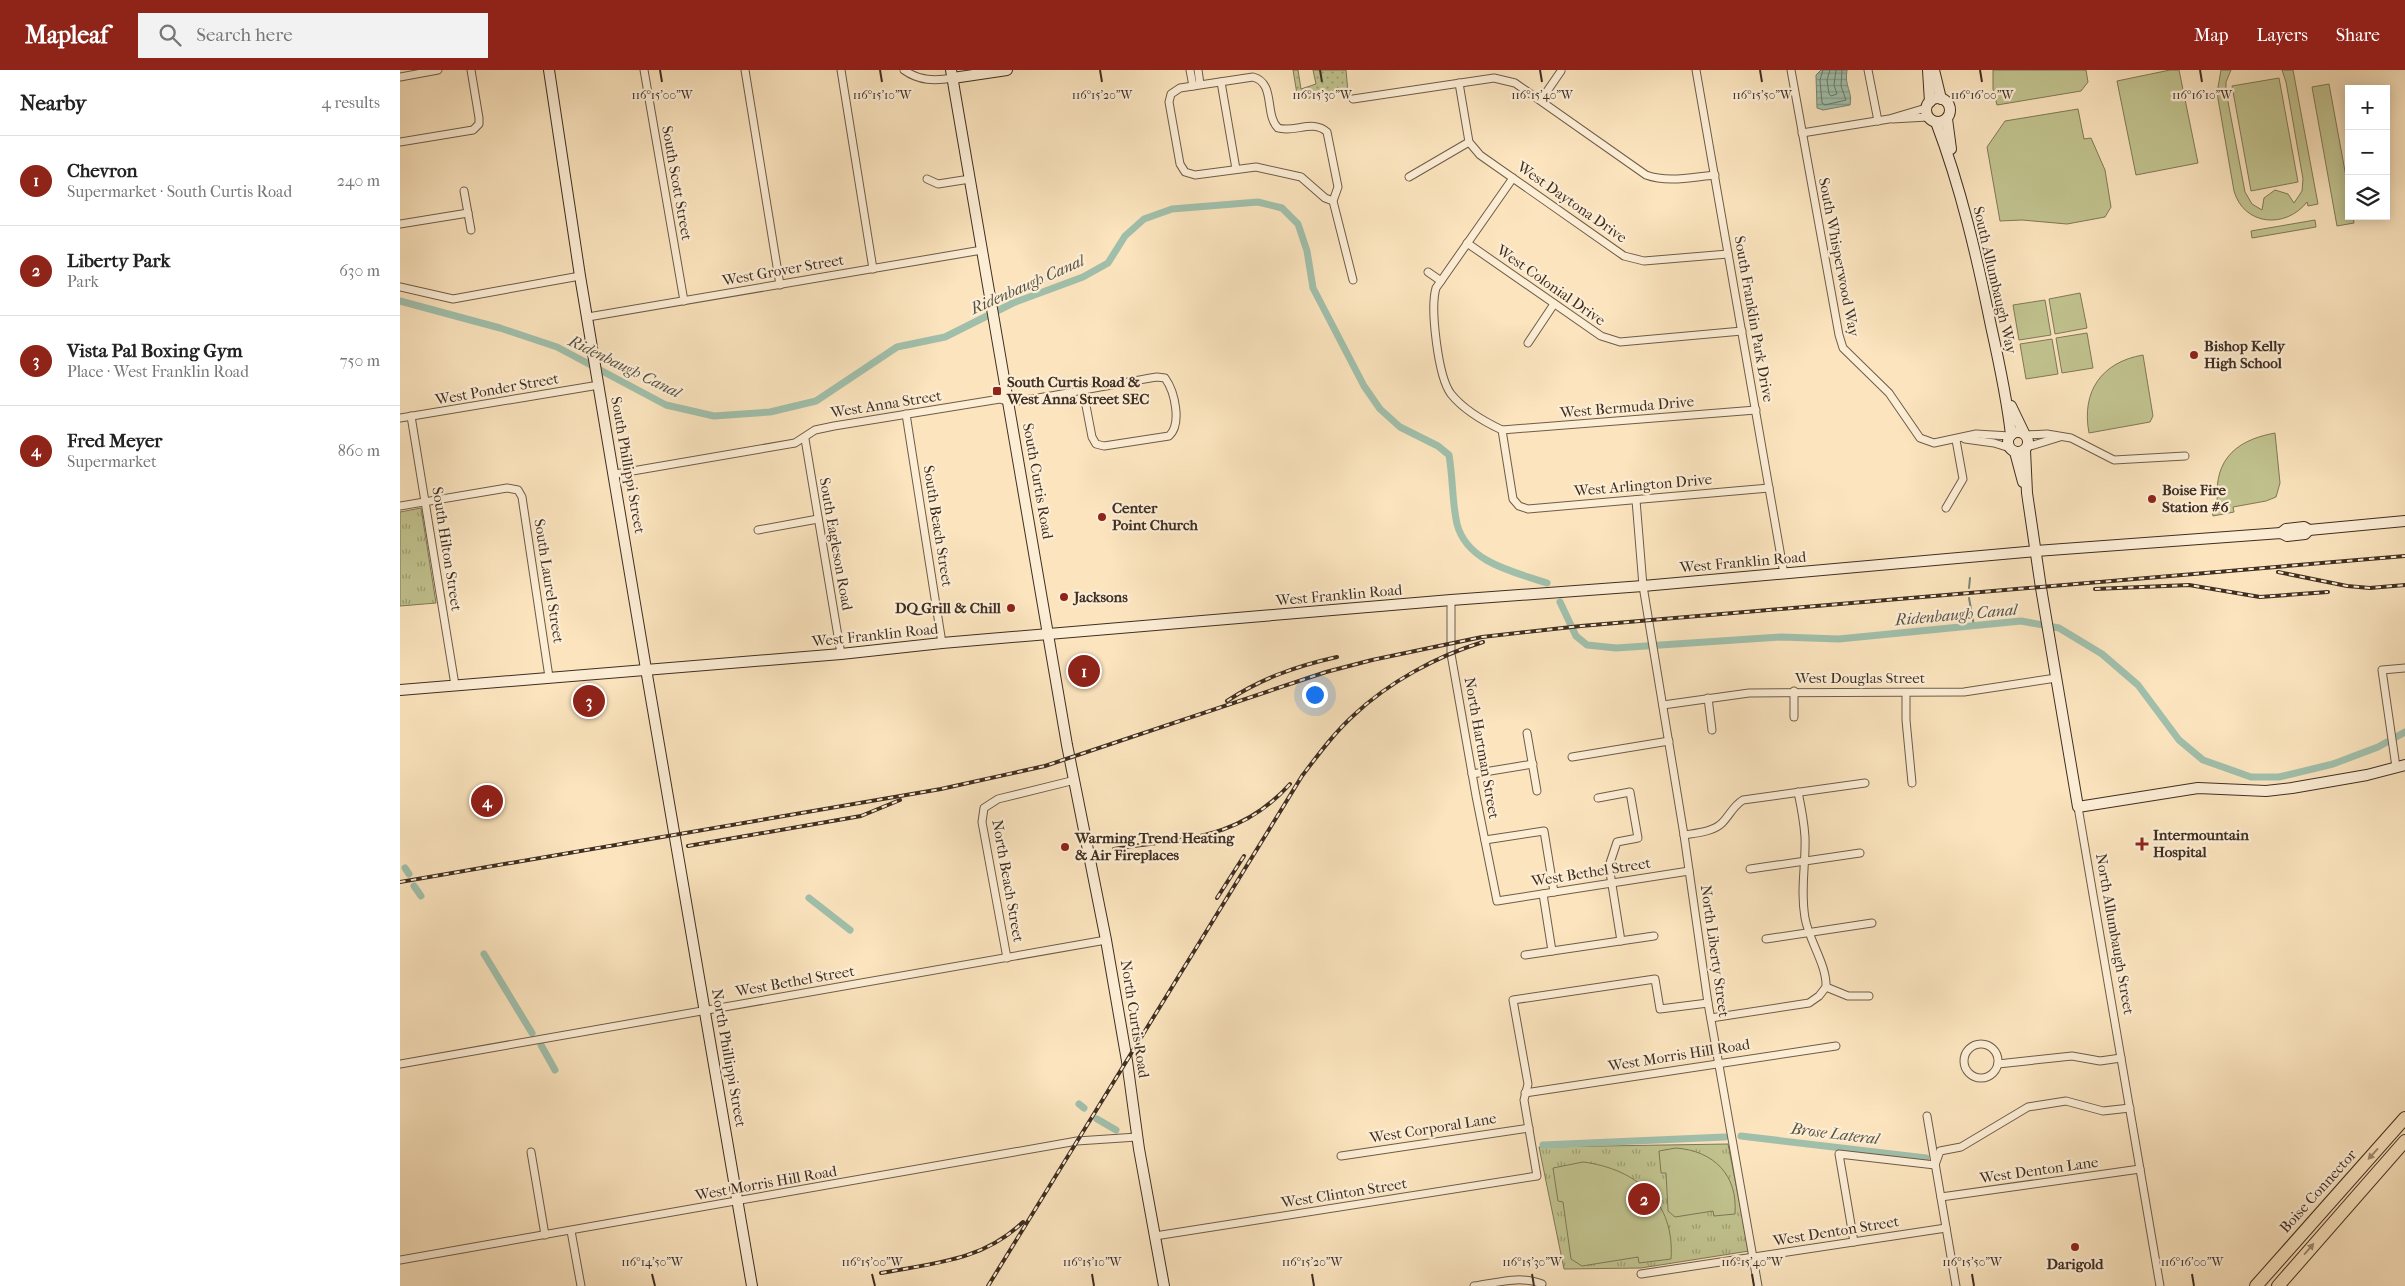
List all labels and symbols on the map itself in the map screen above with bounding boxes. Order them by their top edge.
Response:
text: 116°15'00"W [631,88,694,102]
text: 116°15'10"W [853,88,913,102]
text: 116°15'20"W [1072,88,1134,102]
text: 116°15'30"W [1292,88,1353,102]
text: 116°15'40"W [1511,88,1574,102]
text: 116°15'50"W [1732,88,1793,102]
text: 116°16'00"W [1951,88,2014,102]
text: 116°16'10"W [2172,88,2233,102]
street label: South Scott Street [658,124,696,242]
street label: West Daytona Drive [1513,157,1631,247]
street label: South Whisperwood Way [1815,176,1863,339]
street label: South Allumbaugh Way [1969,205,2021,356]
street label: South Franklin Park Drive [1730,234,1778,404]
street label: West Colonial Drive [1492,240,1609,330]
street label: West Grover Street [720,250,846,290]
water label: Ridenbaugh Canal [967,250,1089,318]
water label: Ridenbaugh Canal [565,331,686,403]
place label: Bishop Kelly High School [2204,337,2286,372]
marker: Bishop Kelly High School [2188,349,2200,361]
street label: West Ponder Street [433,369,561,409]
place label: South Curtis Road & West Anna Street SEC [1006,373,1149,408]
marker: South Curtis Road & West Anna Street SEC [991,385,1003,397]
street label: West Anna Street [828,386,943,422]
street label: West Bermuda Drive [1558,392,1695,422]
street label: South Phillippi Street [607,395,649,536]
street label: South Curtis Road [1019,422,1057,541]
street label: South Beach Street [920,464,957,589]
street label: West Arlington Drive [1572,470,1713,500]
street label: South Eagleson Road [815,476,857,613]
place label: Boise Fire Station #6 [2162,481,2230,516]
street label: South Hilton Street [428,486,466,613]
marker: Boise Fire Station #6 [2146,493,2158,505]
place label: Center Point Church [1112,499,1199,534]
marker: Center Point Church [1096,511,1108,523]
street label: South Laurel Street [530,518,568,645]
street label: West Franklin Road [1678,547,1808,577]
street label: West Franklin Road [1274,580,1404,610]
place label: Jacksons [1072,588,1128,606]
marker: Jacksons [1058,591,1070,603]
place label: DQ Grill & Chill [895,599,1002,617]
water label: Ridenbaugh Canal [1893,600,2020,629]
marker: DQ Grill & Chill [1005,602,1017,614]
street label: West Franklin Road [810,619,940,651]
pin: 1 [1068,652,1100,690]
street label: West Douglas Street [1794,669,1926,687]
street label: North Hartman Street [1461,676,1503,821]
pin: 3 [573,682,605,720]
your location [1302,682,1328,708]
pin: 4 [471,782,503,820]
street label: North Beach Street [988,818,1028,944]
place label: Intermountain Hospital [2153,826,2249,861]
place label: Warming Trend Heating & Air Fireplaces [1074,829,1235,864]
marker: Intermountain Hospital [2135,837,2149,851]
marker: Warming Trend Heating & Air Fireplaces [1059,841,1071,853]
street label: North Allumbaugh Street [2092,852,2138,1017]
street label: West Bethel Street [1529,854,1653,890]
street label: North Liberty Street [1697,884,1733,1019]
street label: North Curtis Road [1117,959,1153,1080]
street label: West Bethel Street [733,962,857,1000]
street label: North Phillippi Street [708,987,750,1129]
street label: West Morris Hill Road [1606,1035,1752,1075]
street label: West Corporal Lane [1367,1109,1498,1147]
water label: Brose Lateral [1789,1119,1882,1149]
street label: Boise Connector [2276,1145,2361,1236]
one-way arrow [2367,1148,2378,1161]
street label: West Denton Lane [1978,1153,2100,1187]
street label: West Morris Hill Road [693,1162,839,1204]
street label: West Clinton Street [1279,1174,1409,1212]
pin: 2 [1628,1180,1660,1218]
street label: West Denton Street [1771,1212,1901,1250]
marker: Darigold [2069,1241,2081,1253]
one-way arrow [2304,1243,2315,1256]
text: 116°14'50"W [621,1255,684,1269]
text: 116°15'00"W [841,1255,904,1269]
text: 116°15'10"W [1063,1255,1123,1269]
text: 116°15'20"W [1282,1255,1344,1269]
text: 116°15'30"W [1502,1255,1563,1269]
text: 116°15'40"W [1721,1255,1784,1269]
text: 116°15'50"W [1942,1255,2003,1269]
place label: Darigold [2047,1255,2104,1273]
text: 116°16'00"W [2161,1255,2224,1269]

